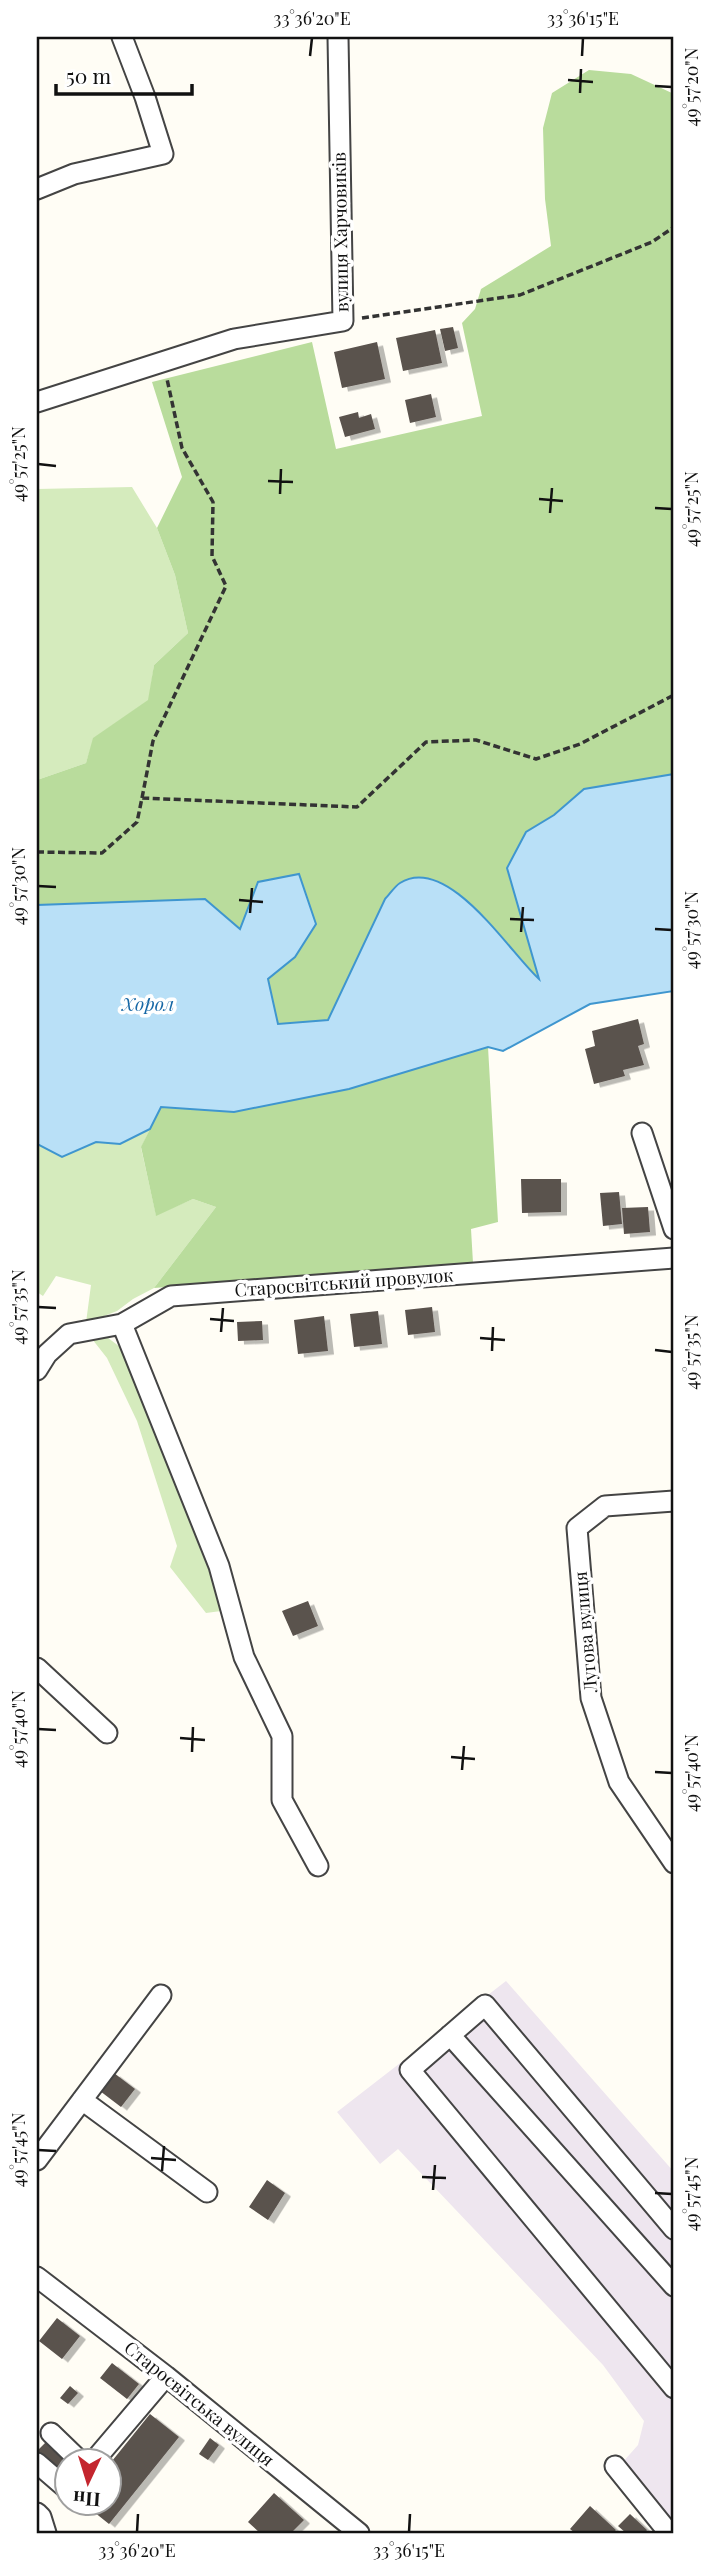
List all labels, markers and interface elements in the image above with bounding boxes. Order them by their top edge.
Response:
text: 33°36'20"E [273,6,351,30]
text: 33°36'15"E [547,6,619,30]
text: 49°57'20"N [679,47,703,126]
scale bar [56,52,192,96]
text: 50 m [66,61,112,89]
street label: вулиця Харчовиків [327,152,353,312]
text: 49°57'25"N [6,426,30,502]
text: 49°57'25"N [679,471,703,547]
text: 49°57'30"N [6,847,30,925]
text: 49°57'30"N [679,891,703,969]
water label: Хорол [121,990,174,1016]
street label: Старосвітський провулок [234,1262,454,1302]
text: 49°57'35"N [6,1269,30,1345]
text: 49°57'35"N [679,1314,703,1390]
street label: Лугова вулиця [568,1570,602,1695]
text: 49°57'40"N [6,1690,30,1768]
text: 49°57'40"N [679,1734,703,1812]
text: 49°57'45"N [6,2112,30,2187]
text: 49°57'45"N [679,2156,703,2231]
street label: Старосвітська вулиця [120,2335,280,2471]
north arrow [52,2448,122,2518]
text: Пн [72,2486,101,2514]
text: 33°36'20"E [98,2538,176,2562]
text: 33°36'15"E [373,2538,445,2562]

